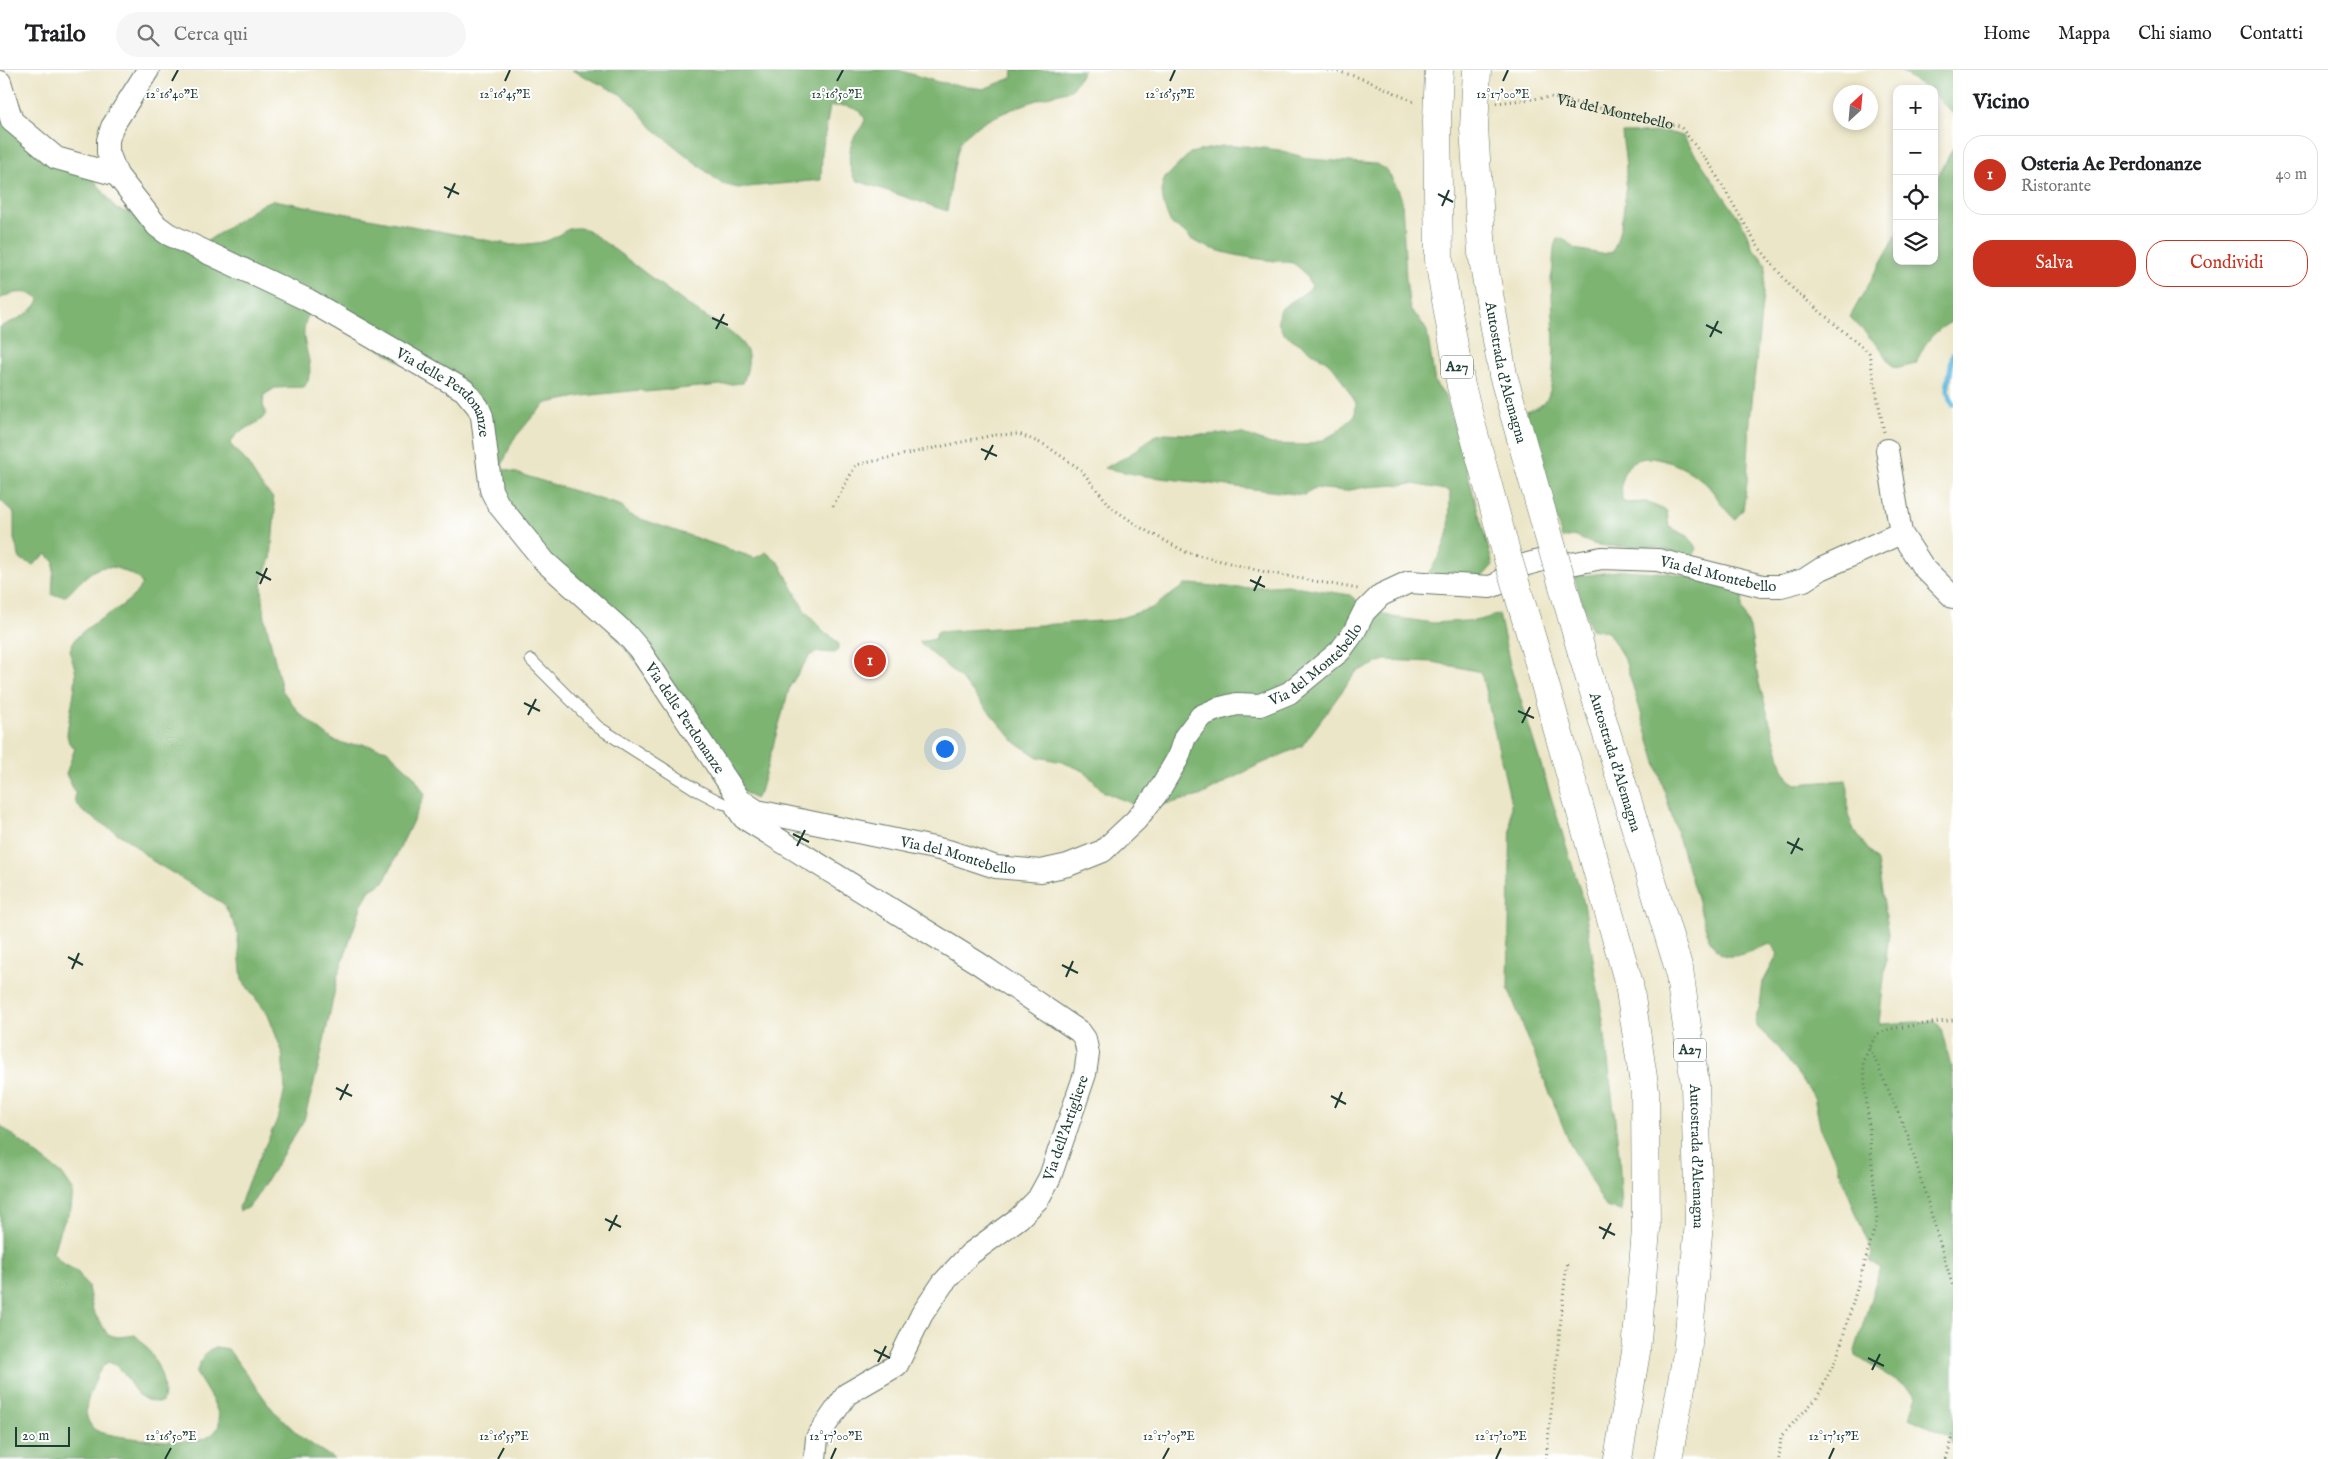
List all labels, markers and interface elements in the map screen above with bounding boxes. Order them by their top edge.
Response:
search box [116,12,466,57]
text: Trailo [25,19,86,50]
icon: search [134,21,162,49]
text: Cerca qui [174,23,248,47]
text: Home [1983,23,2030,46]
text: Mappa [2058,23,2110,46]
text: Chi siamo [2138,23,2212,46]
text: Contatti [2240,23,2303,46]
north arrow [1833,85,1878,130]
map controls [1893,85,1938,265]
button: + [1893,85,1938,130]
text: 12°16'40"E [146,87,198,102]
text: 12°16'45"E [479,87,531,102]
text: 12°16'50"E [811,87,863,102]
text: 12°16'55"E [1145,87,1195,102]
text: 12°17'00"E [1476,87,1530,102]
street label: Via del Montebello [1554,89,1675,134]
text: Vicino [1973,89,2029,116]
button: − [1893,130,1938,175]
text: Osteria Ae Perdonanze [2021,153,2202,177]
text: 1 [1987,165,1993,185]
text: 40 m [2275,165,2307,185]
button: locate [1893,175,1938,220]
text: Ristorante [2021,177,2091,197]
button: layers [1893,220,1938,265]
button: Salva [1973,240,2136,287]
button: Condividi [2146,240,2308,287]
street label: Autostrada d'Alemagna [1481,299,1531,446]
street label: Via delle Perdonanze [392,343,494,438]
road number: A27 [1441,356,1473,378]
street label: Via del Montebello [1657,551,1776,596]
street label: Via del Montebello [1265,620,1366,710]
pin: 1 [854,642,886,680]
street label: Via delle Perdonanze [641,658,729,777]
street label: Autostrada d'Alemagna [1585,689,1646,834]
your location [932,736,958,762]
street label: Via del Montebello [898,832,1017,878]
road number: A27 [1674,1038,1706,1062]
street label: Via dell'Artigliere [1039,1073,1093,1184]
street label: Autostrada d'Alemagna [1685,1083,1709,1230]
scale bar [15,1424,70,1447]
text: 20 m [22,1427,49,1445]
text: 12°16'50"E [145,1429,197,1444]
text: 12°16'55"E [479,1429,529,1444]
text: 12°17'00"E [809,1429,863,1444]
text: 12°17'05"E [1143,1429,1195,1444]
text: 12°17'10"E [1475,1429,1527,1444]
text: 12°17'15"E [1809,1429,1859,1444]

